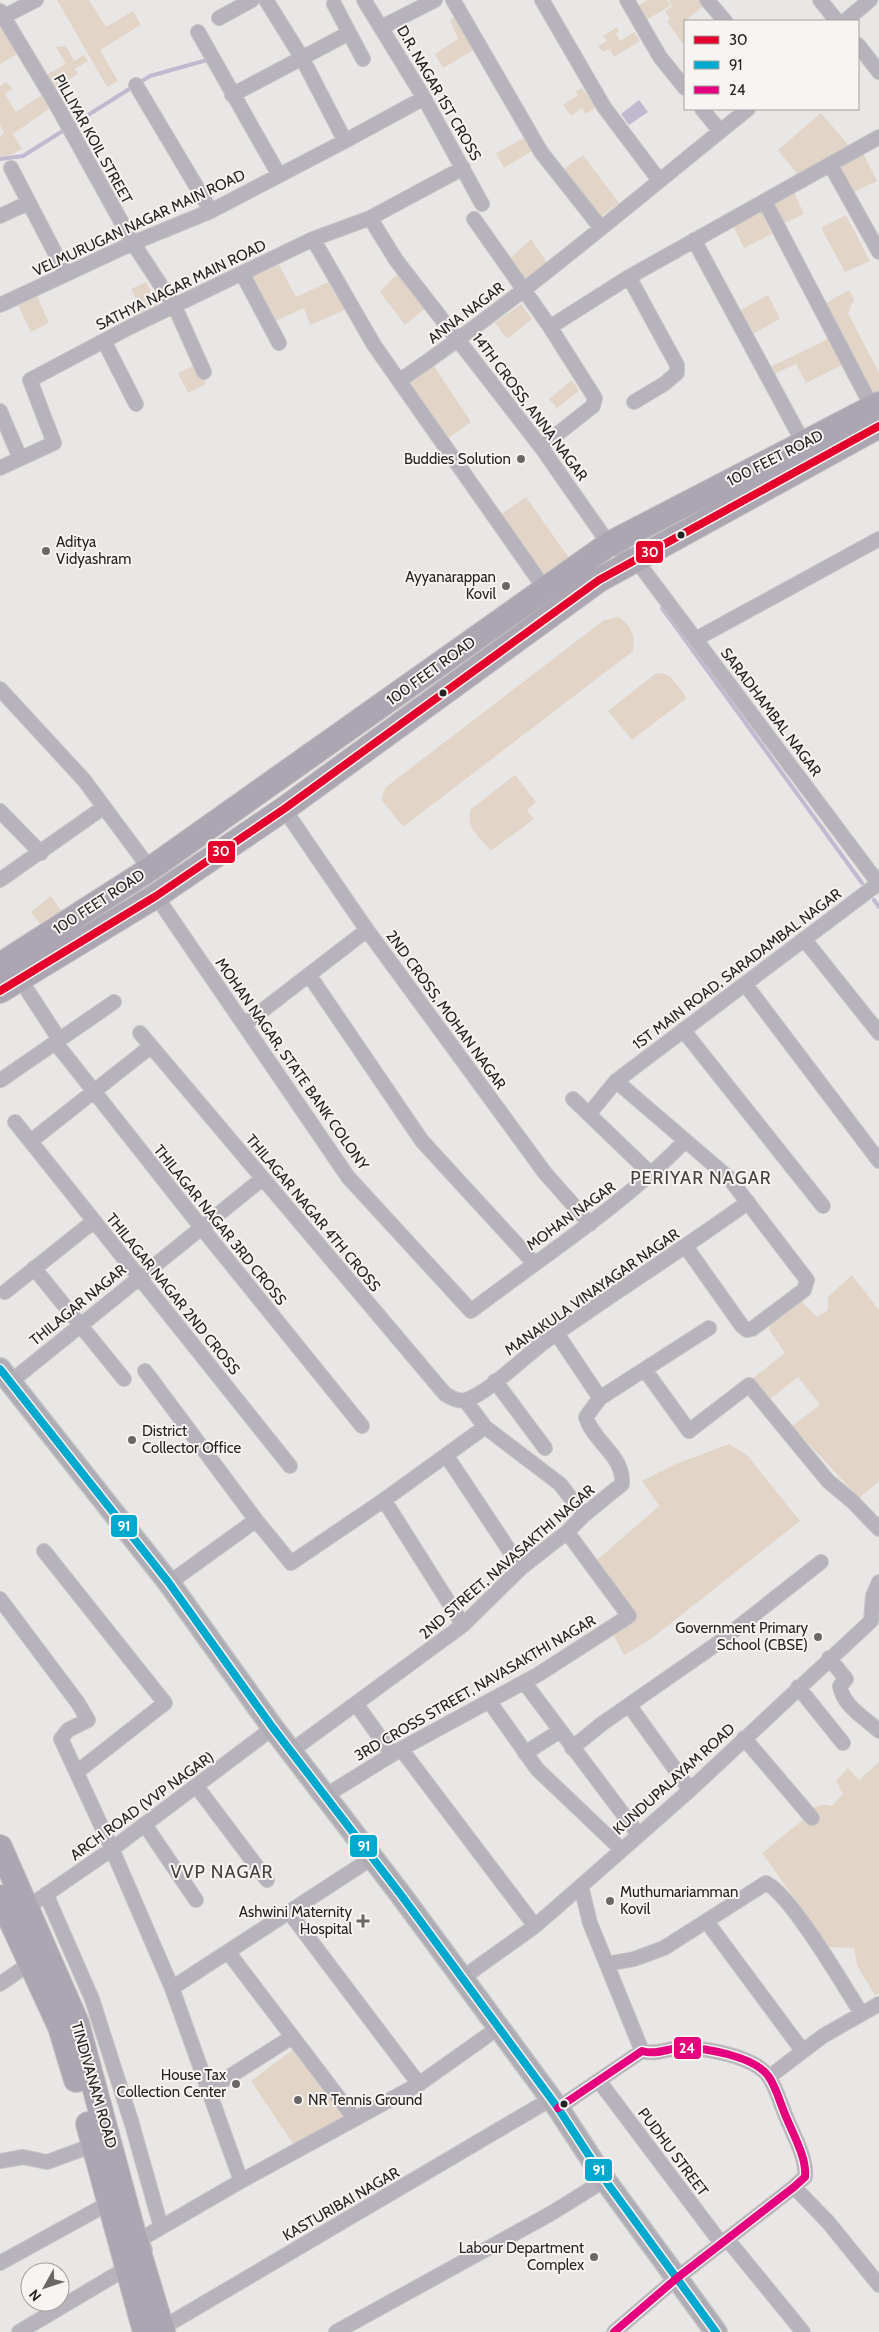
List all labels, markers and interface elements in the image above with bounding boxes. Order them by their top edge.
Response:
legend [684,20,859,110]
street label: D.R. NAGAR 1ST CROSS [393,22,485,164]
text: 30 [729,31,748,49]
text: 91 [729,56,742,74]
street label: PILLIYAR KOIL STREET [50,71,136,207]
text: 24 [729,81,746,99]
street label: VELMURUGAN NAGAR MAIN ROAD [30,166,248,280]
street label: SATHYA NAGAR MAIN ROAD [93,236,269,334]
street label: ANNA NAGAR [424,278,508,348]
street label: 14TH CROSS, ANNA NAGAR [469,330,591,484]
street label: 100 FEET ROAD [724,426,826,490]
place label: Buddies Solution [404,450,511,468]
marker: Buddies Solution [515,453,527,465]
unlabelled marker [676,530,686,540]
place label: Aditya Vidyashram [56,533,131,568]
line badge: 30 [635,540,664,564]
text: 30 [641,543,659,561]
marker: Aditya Vidyashram [40,545,52,557]
place label: Ayyanarappan Kovil [405,568,496,603]
marker: Ayyanarappan Kovil [500,580,512,592]
street label: 100 FEET ROAD [383,633,479,709]
street label: SARADHAMBAL NAGAR [717,644,825,780]
unlabelled marker [438,688,448,698]
line badge: 30 [207,840,236,864]
text: 30 [212,842,230,860]
street label: 100 FEET ROAD [50,866,148,938]
street label: 1ST MAIN ROAD, SARADAMBAL NAGAR [629,885,845,1053]
street label: 2ND CROSS, MOHAN NAGAR [382,927,510,1093]
street label: MOHAN NAGAR, STATE BANK COLONY [211,954,373,1174]
street label: THILAGAR NAGAR 4TH CROSS [242,1131,384,1296]
street label: THILAGAR NAGAR 3RD CROSS [150,1141,290,1309]
district label: PERIYAR NAGAR [630,1167,772,1189]
street label: MOHAN NAGAR [523,1178,619,1254]
street label: THILAGAR NAGAR 2ND CROSS [102,1210,244,1378]
street label: MANAKULA VINAYAGAR NAGAR [501,1225,683,1359]
street label: THILAGAR NAGAR [26,1261,130,1349]
place label: District Collector Office [142,1422,241,1457]
marker: District Collector Office [126,1434,138,1446]
street label: 2ND STREET, NAVASAKTHI NAGAR [416,1481,598,1643]
line badge: 91 [110,1514,138,1538]
text: 91 [117,1517,131,1535]
street label: 3RD CROSS STREET, NAVASAKTHI NAGAR [351,1611,599,1765]
place label: Government Primary School (CBSE) [675,1619,808,1654]
marker: Government Primary School (CBSE) [812,1631,824,1643]
street label: KUNDUPALAYAM ROAD [609,1720,739,1838]
street label: ARCH ROAD (VVP NAGAR) [67,1748,217,1864]
line badge: 91 [349,1834,378,1858]
text: 91 [357,1837,371,1855]
district label: VVP NAGAR [171,1861,273,1883]
place label: Muthumariamman Kovil [620,1883,738,1918]
marker: Muthumariamman Kovil [604,1895,616,1907]
place label: Ashwini Maternity Hospital [239,1903,352,1938]
marker: Ashwini Maternity Hospital [356,1914,370,1928]
street label: TINDIVANAM ROAD [67,2020,121,2150]
line badge: 24 [673,2036,702,2060]
text: 24 [679,2039,695,2057]
place label: House Tax Collection Center [117,2066,226,2101]
marker: House Tax Collection Center [230,2078,242,2090]
place label: NR Tennis Ground [308,2091,422,2109]
marker: NR Tennis Ground [292,2094,304,2106]
unlabelled marker [559,2099,569,2109]
street label: PUDHU STREET [634,2104,712,2200]
line badge: 91 [584,2158,613,2182]
text: 91 [592,2161,606,2179]
street label: KASTURIBAI NAGAR [280,2163,402,2245]
place label: Labour Department Complex [459,2239,584,2274]
marker: Labour Department Complex [588,2251,600,2263]
north arrow [20,2262,70,2312]
text: N [25,2286,45,2305]

